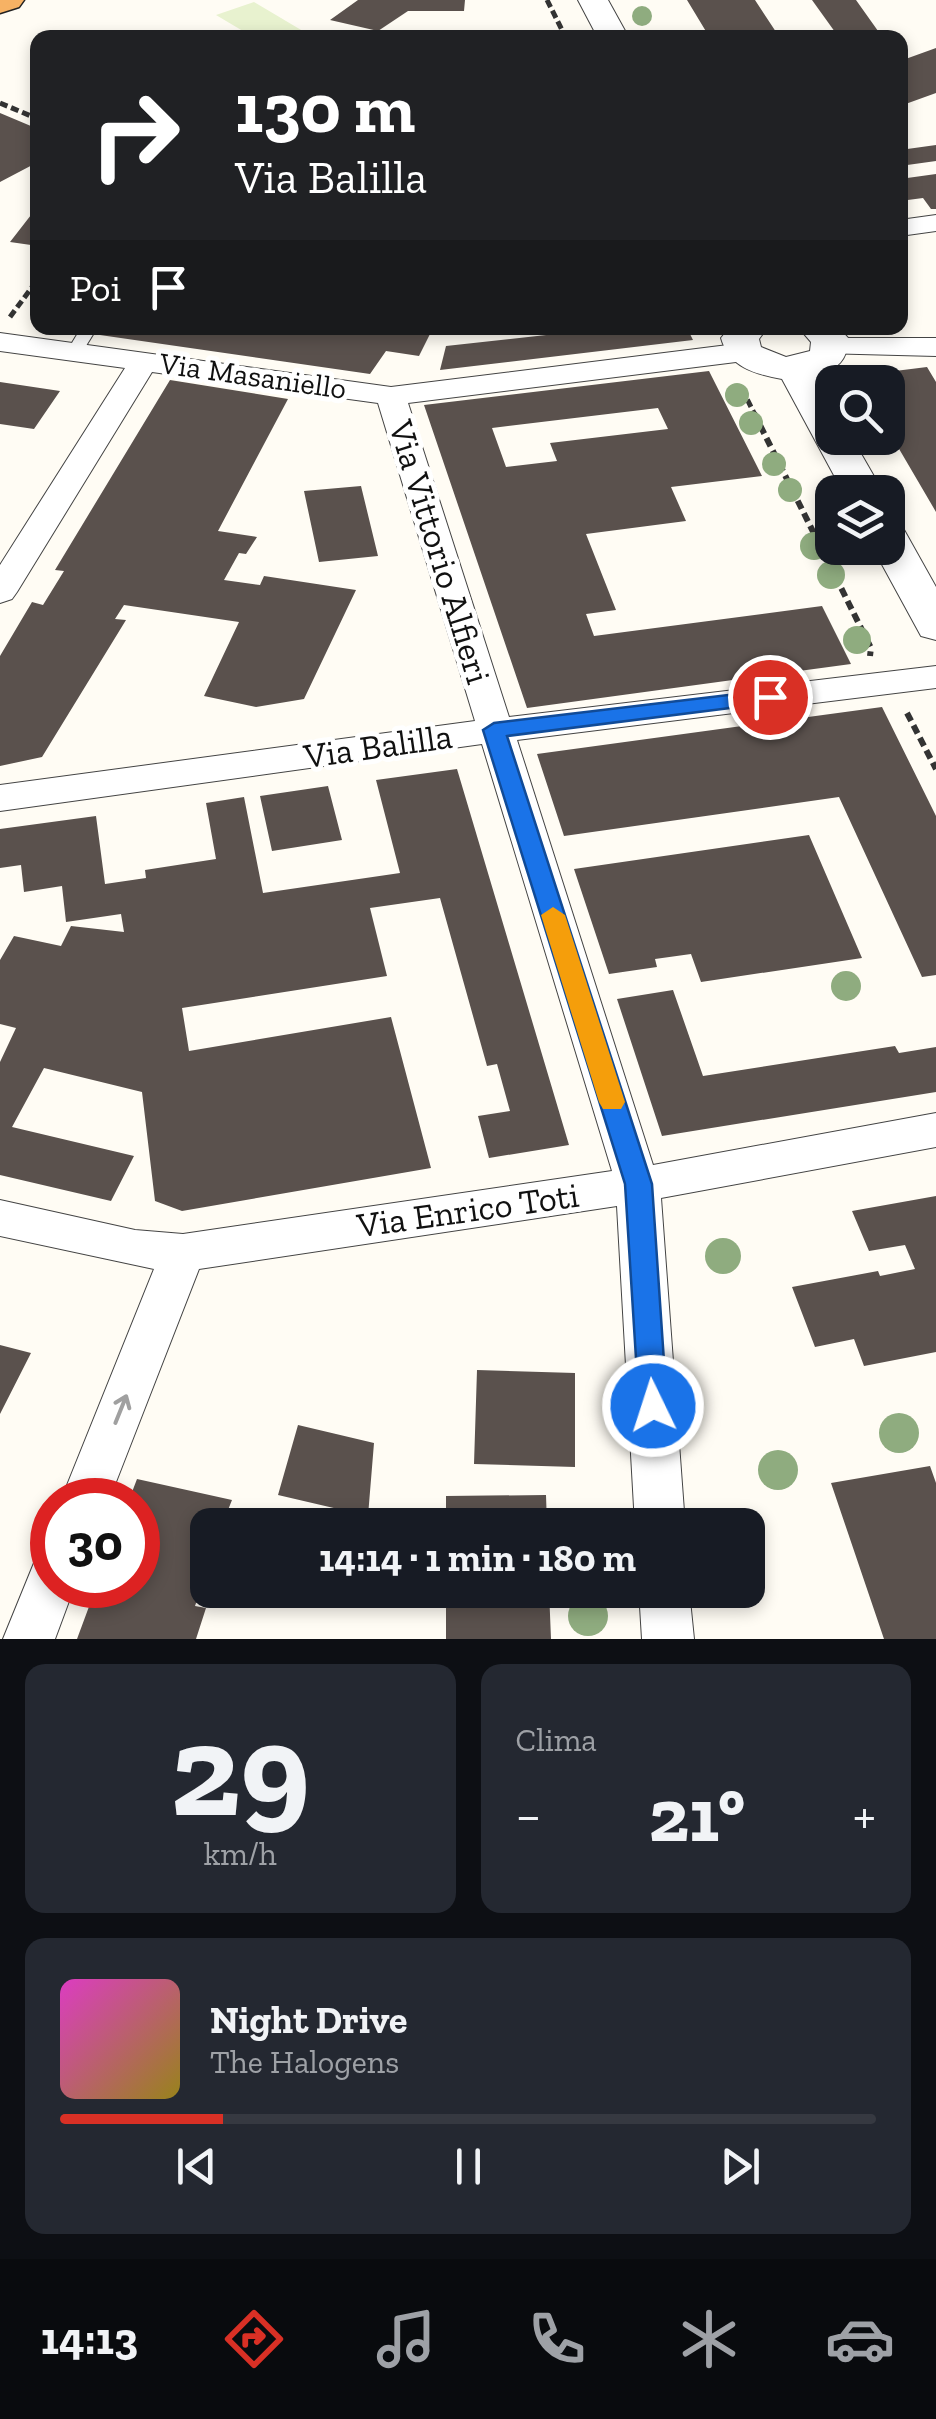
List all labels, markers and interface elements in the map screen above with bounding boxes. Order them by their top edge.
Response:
text: 130 m [235,66,415,150]
icon: right [70,70,200,200]
text: Via Balilla [235,151,427,205]
icon: arrive [141,260,196,315]
text: Poi [70,265,121,311]
street label: Via Masaniello [156,345,349,407]
map controls [815,365,905,565]
button: search [815,365,905,455]
street label: Via Vittorio Alfieri [380,414,500,689]
button: layers [815,475,905,565]
pin [728,655,813,740]
icon: arrive [743,670,798,725]
street label: Via Balilla [300,715,455,777]
street label: Via Enrico Toti [353,1174,582,1246]
position arrow [601,1354,705,1458]
one-way arrow [113,1395,131,1425]
speed limit sign: 30 [30,1478,160,1608]
text: 14:14 · 1 min · 180 m [319,1535,636,1581]
text: 29 [171,1692,310,1848]
text: Clima [516,1721,597,1759]
text: 21° [649,1770,745,1860]
text: − [516,1782,541,1848]
text: + [853,1782,876,1848]
text: km/h [204,1835,277,1873]
text: Night Drive [210,1997,407,2043]
text: The Halogens [210,2043,399,2081]
icon: previous [169,2139,224,2194]
icon: pause [441,2139,496,2194]
icon: next [713,2139,768,2194]
icon: directions [219,2304,289,2374]
icon: music [371,2304,441,2374]
icon: phone [522,2304,592,2374]
icon: climate [674,2304,744,2374]
icon: car [825,2304,895,2374]
text: 14:13 [41,2312,138,2366]

